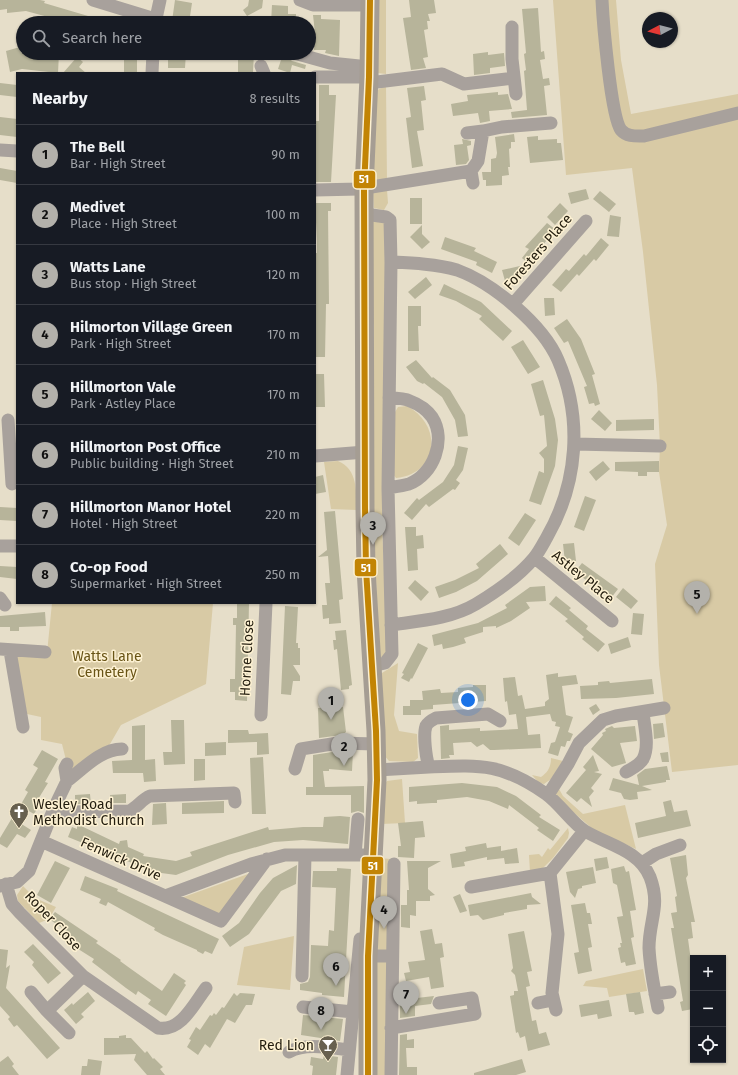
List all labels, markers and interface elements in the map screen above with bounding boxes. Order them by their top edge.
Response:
north arrow [642,12,678,48]
search box [16,16,316,60]
icon: search [30,27,52,49]
text: Search here [62,29,142,47]
text: Nearby [32,88,87,109]
text: 8 results [249,91,300,106]
text: The Bell [70,138,125,156]
text: 1 [42,147,48,162]
text: 90 m [271,147,300,162]
text: Bar · High Street [70,156,166,171]
line badge: 51 [353,170,376,189]
text: 51 [359,173,369,186]
text: Medivet [70,198,125,216]
text: 2 [42,207,48,222]
text: 100 m [265,207,300,222]
street label: Foresters Place [500,210,576,294]
text: Place · High Street [70,216,177,231]
text: Watts Lane [70,258,146,276]
text: 3 [42,267,48,282]
text: 120 m [266,267,300,282]
text: Bus stop · High Street [70,276,196,291]
text: Hilmorton Village Green [70,318,233,336]
text: 4 [41,327,49,342]
text: 170 m [267,327,300,342]
text: Park · High Street [70,336,171,351]
text: Hillmorton Vale [70,378,176,396]
text: 5 [42,387,48,402]
text: 170 m [267,387,300,402]
text: Park · Astley Place [70,396,176,411]
text: Hillmorton Post Office [70,438,221,456]
text: 6 [41,447,49,462]
text: 210 m [266,447,300,462]
text: Public building · High Street [70,456,234,471]
text: Hillmorton Manor Hotel [70,498,231,516]
text: 7 [42,507,48,522]
text: 220 m [265,507,300,522]
pin: 3 [360,512,386,545]
text: Hotel · High Street [70,516,177,531]
street label: Astley Place [548,547,618,607]
text: Co-op Food [70,558,148,576]
line badge: 51 [354,558,377,577]
text: 51 [361,562,371,575]
text: 8 [41,567,49,582]
text: 250 m [265,567,300,582]
text: Supermarket · High Street [70,576,222,591]
pin: 5 [684,581,710,614]
street label: Horne Close [237,619,257,697]
park label: Watts Lane Cemetery [72,648,142,681]
pin: 1 [318,687,344,720]
your location [458,690,478,710]
pin: 2 [331,733,357,766]
place label: Wesley Road Methodist Church [33,796,145,829]
church icon: Wesley Road Methodist Church [8,801,30,829]
street label: Fenwick Drive [78,834,164,884]
line badge: 51 [361,856,384,875]
text: 51 [368,860,378,873]
street label: Roper Close [21,888,85,954]
pin: 4 [371,896,397,929]
pin: 6 [323,953,349,986]
map controls [690,955,726,1063]
button: + [690,955,726,991]
pin: 7 [393,981,419,1014]
button: − [690,991,726,1027]
pin: 8 [308,997,334,1030]
button: locate [690,1027,726,1063]
bar icon: Red Lion [317,1034,339,1062]
place label: Red Lion [259,1037,314,1054]

